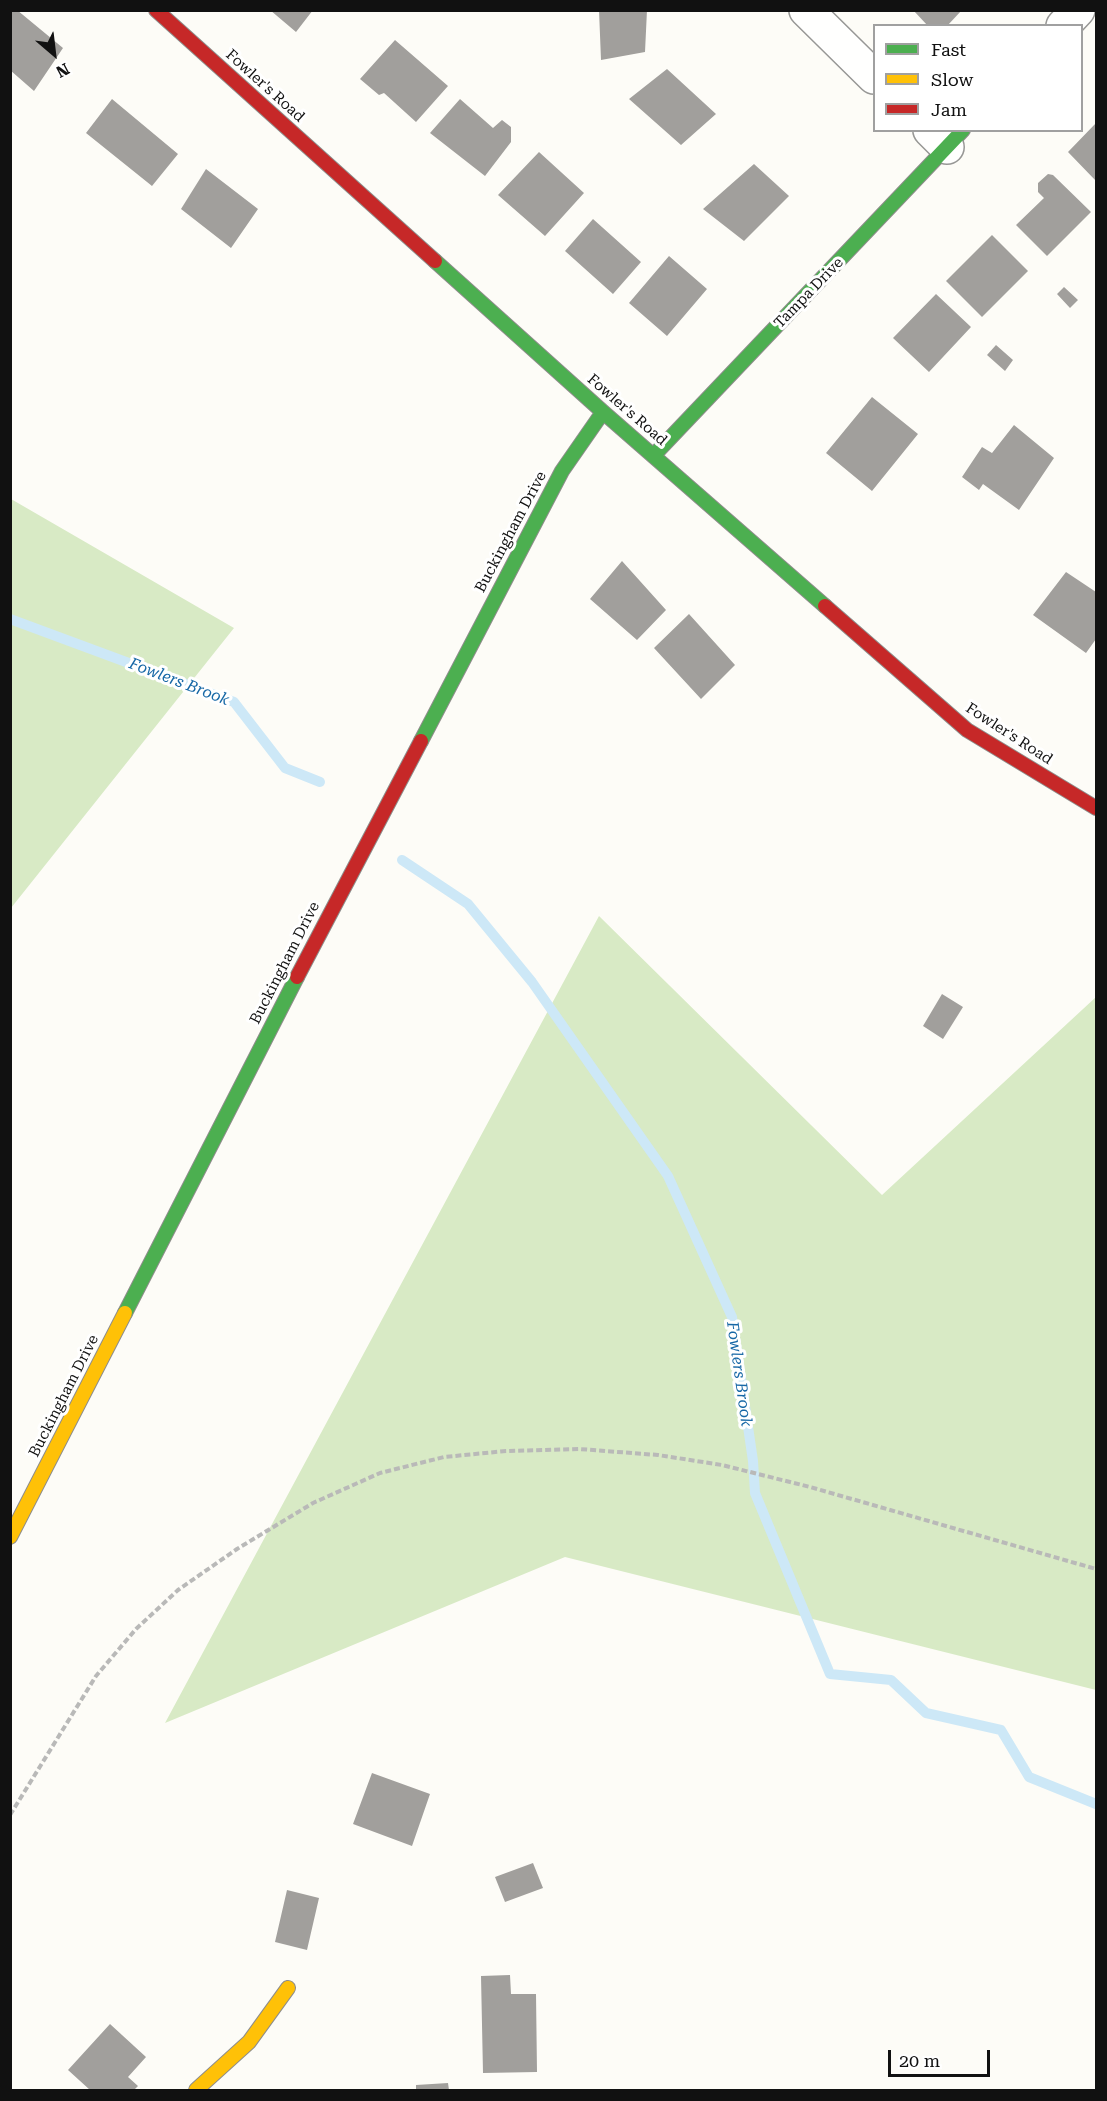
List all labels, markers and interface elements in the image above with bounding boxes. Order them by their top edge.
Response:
north arrow [24,24,84,84]
legend [873,24,1083,132]
text: Fast [931,39,966,60]
street label: Fowler's Road [222,46,308,126]
text: N [53,59,73,82]
text: Slow [931,69,973,90]
text: Jam [931,99,967,120]
street label: Tampa Drive [771,254,847,332]
street label: Fowler's Road [583,370,671,450]
street label: Buckingham Drive [471,468,551,596]
water label: Fowlers Brook [126,654,232,710]
street label: Fowler's Road [962,699,1056,769]
street label: Buckingham Drive [246,899,324,1027]
water label: Fowlers Brook [722,1320,756,1428]
street label: Buckingham Drive [25,1332,103,1460]
scale bar [891,2038,993,2076]
text: 20 m [899,2050,940,2071]

